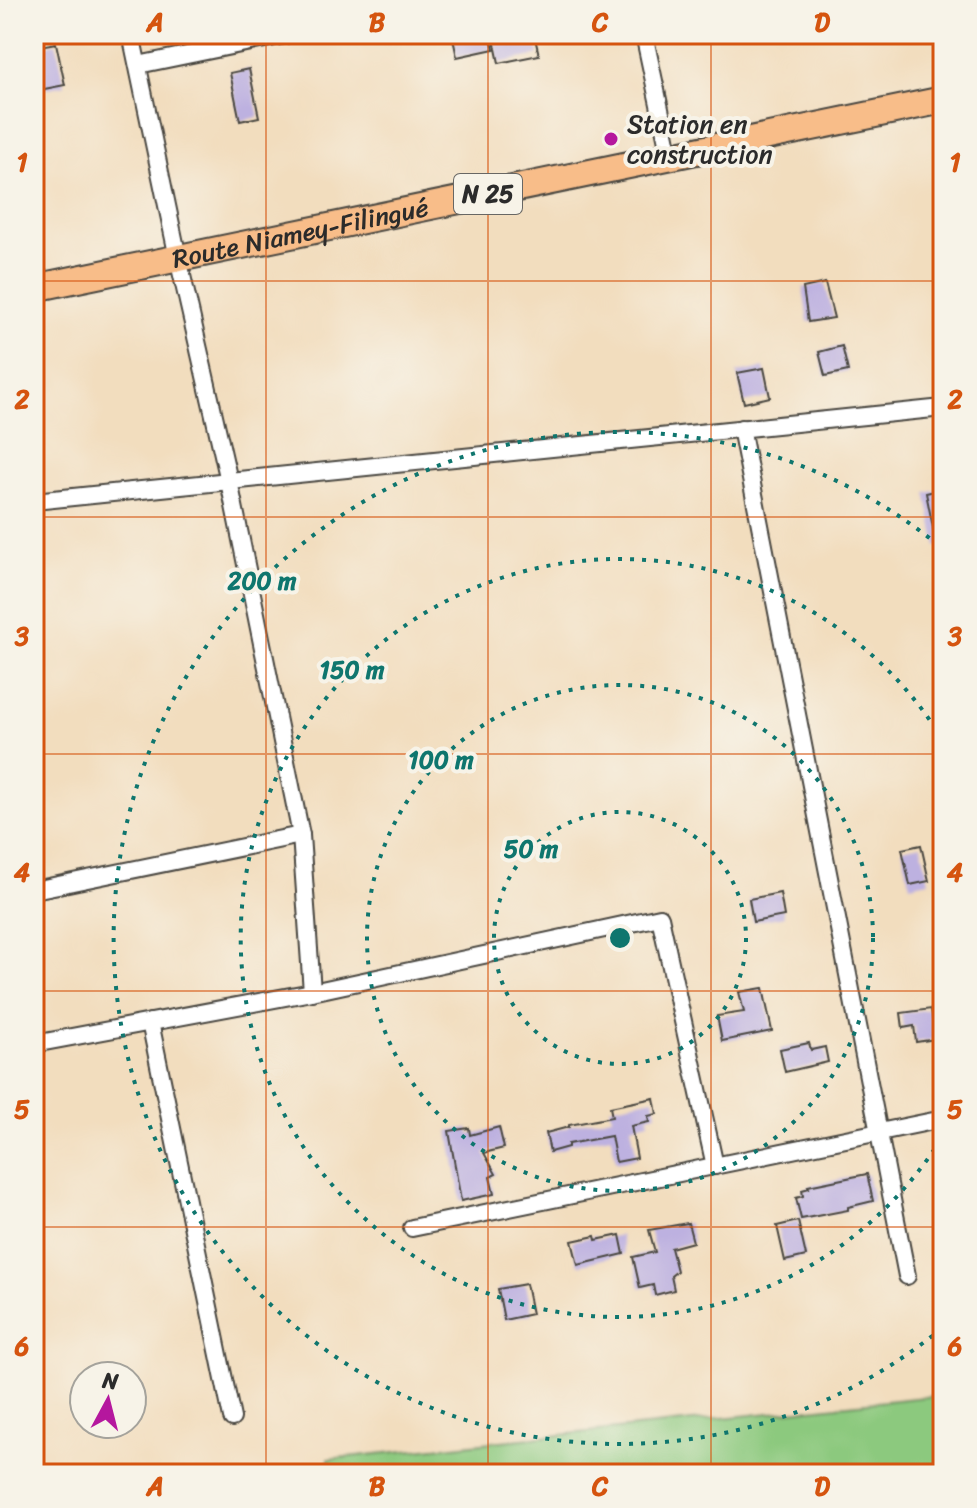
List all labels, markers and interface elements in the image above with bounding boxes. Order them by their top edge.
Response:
text: A [145,0,164,45]
text: B [369,0,386,45]
text: C [591,0,609,45]
text: D [814,0,830,45]
place label: Station en construction [627,101,773,177]
marker: Station en construction [602,130,620,148]
text: 1 [16,139,28,185]
text: 1 [949,139,961,185]
road number: N 25 [454,174,522,214]
street label: Route Niamey-Filingué [168,184,433,282]
text: 2 [13,376,30,422]
text: 2 [946,376,963,422]
text: 200 m [227,560,297,602]
text: 3 [14,613,30,659]
text: 3 [947,613,963,659]
text: 150 m [320,649,385,691]
text: 100 m [408,739,474,781]
text: 50 m [504,828,559,870]
text: 4 [14,849,30,895]
text: 4 [947,849,963,895]
centre of rings [606,924,634,952]
text: 5 [14,1086,30,1132]
text: 5 [947,1086,963,1132]
text: 6 [14,1323,30,1369]
text: 6 [947,1323,963,1369]
north arrow [68,1360,148,1440]
text: N [99,1360,121,1401]
text: A [145,1463,164,1508]
text: B [369,1463,386,1508]
text: C [591,1463,609,1508]
text: D [814,1463,830,1508]

